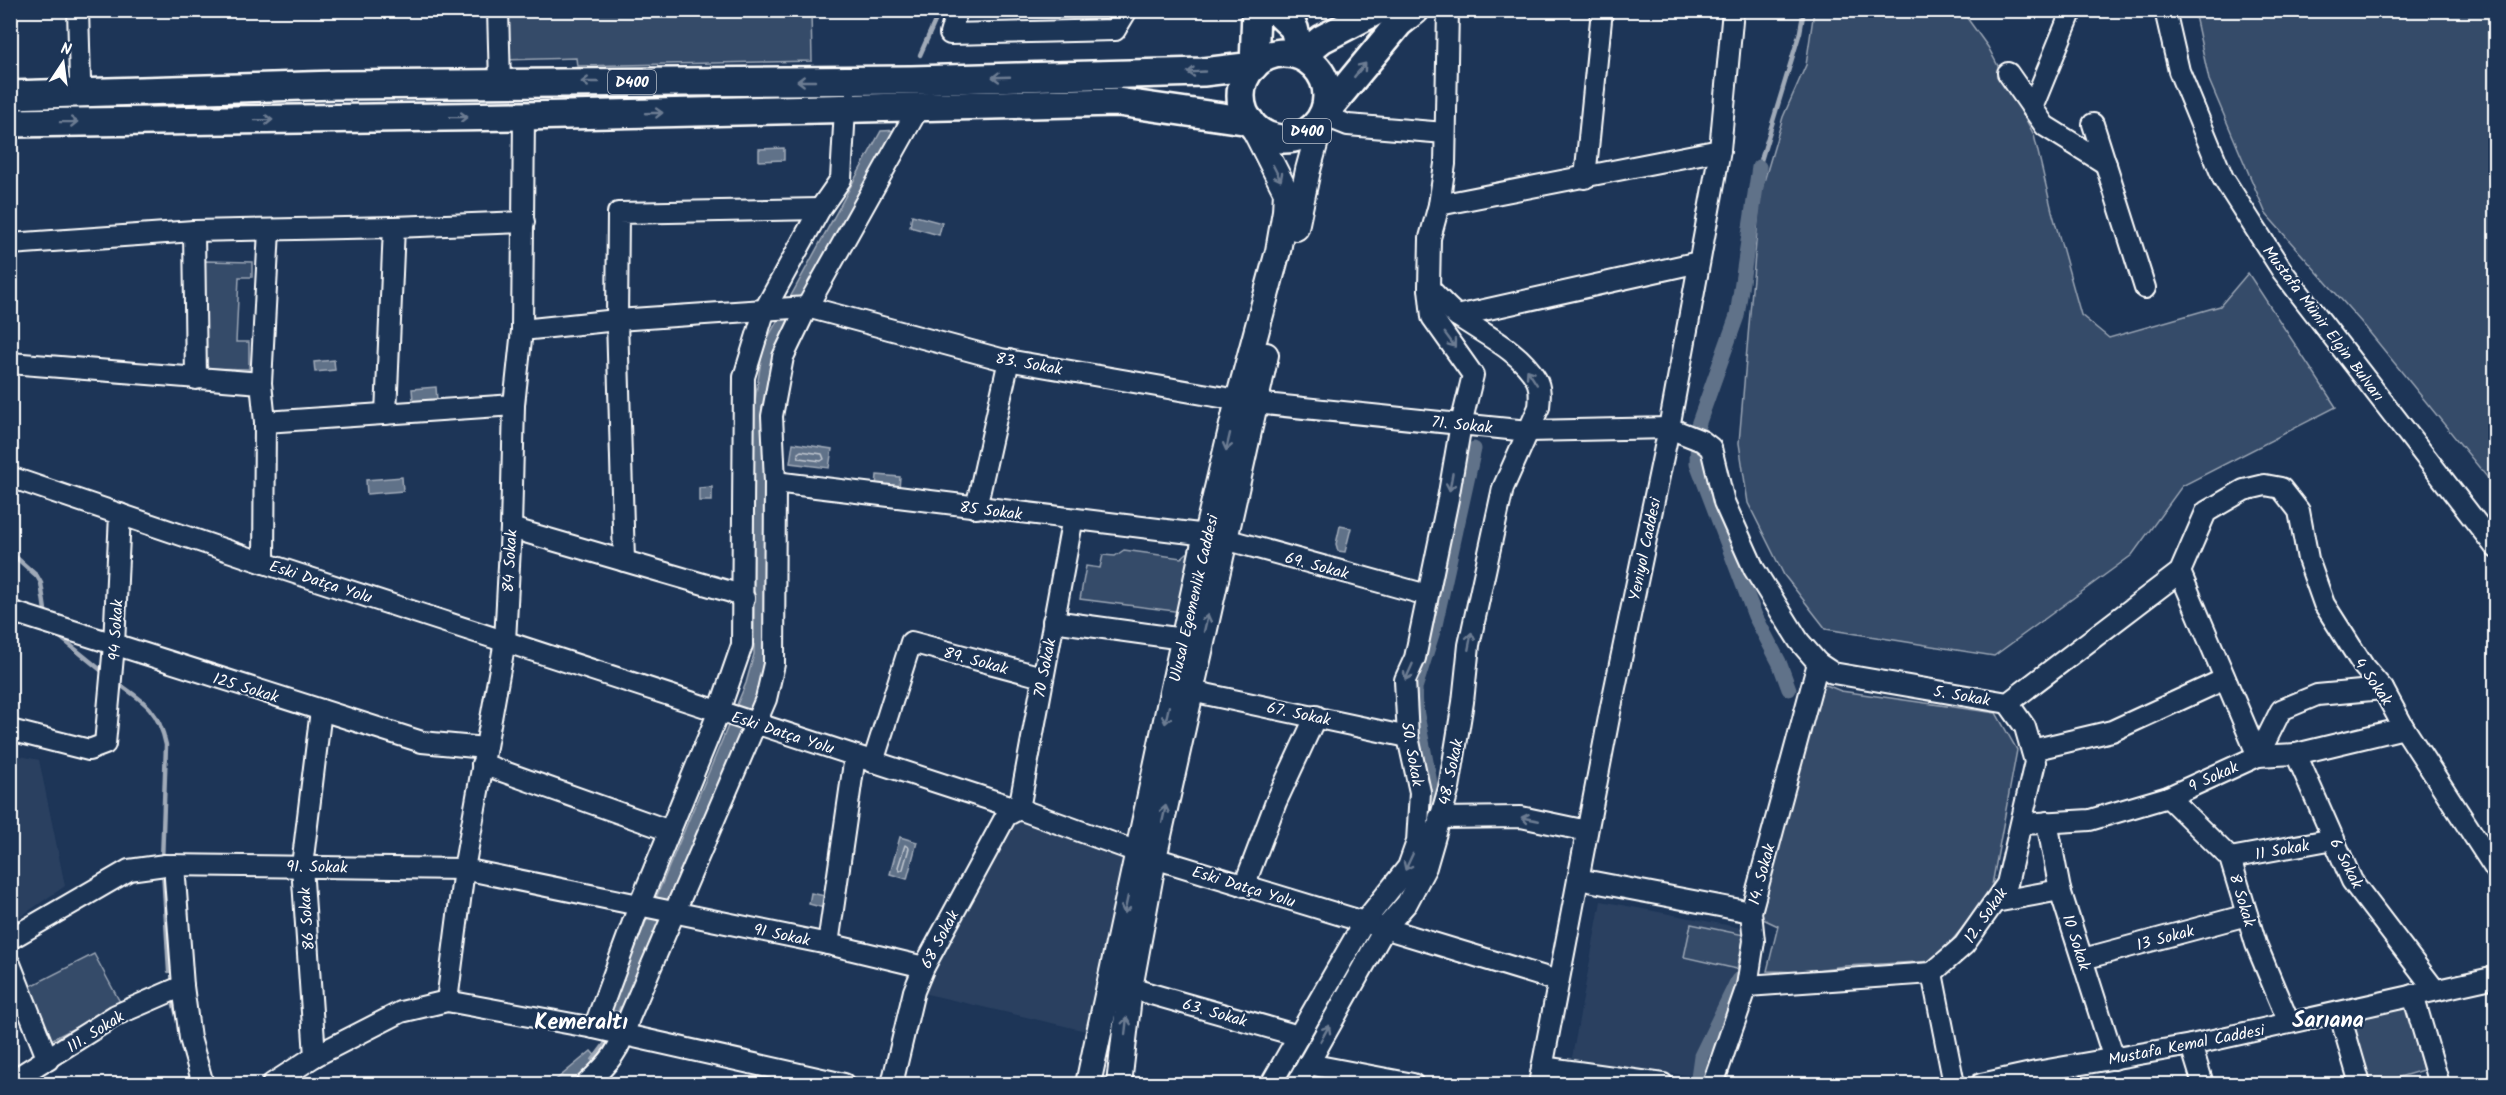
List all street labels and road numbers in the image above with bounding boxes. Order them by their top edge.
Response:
road number: D400 [608,70,656,94]
road number: D400 [1283,119,1331,143]
street label: Mustafa Münir Elgin Bulvarı [2256,240,2390,407]
street label: 83. Sokak [993,346,1065,383]
street label: 71. Sokak [1430,410,1494,441]
street label: Yeniyol Caddesi [1622,494,1669,603]
street label: 85 Sokak [958,495,1024,528]
street label: Ulusal Egemenlik Caddesi [1163,511,1226,684]
street label: 84 Sokak [496,528,525,593]
street label: 69. Sokak [1282,546,1352,587]
street label: Eski Datça Yolu [266,554,376,611]
street label: 94 Sokak [102,598,131,661]
street label: 70 Sokak [1027,636,1064,700]
street label: 89. Sokak [941,641,1011,682]
street label: 4 Sokak [2347,653,2399,711]
street label: 125 Sokak [210,667,282,710]
street label: 5. Sokak [1931,679,1992,714]
street label: 67. Sokak [1264,696,1333,734]
street label: Eski Datça Yolu [728,705,838,762]
street label: 50. Sokak [1394,720,1430,789]
street label: 48. Sokak [1432,737,1471,808]
street label: 9 Sokak [2185,755,2243,799]
street label: 11 Sokak [2253,833,2312,868]
street label: 6 Sokak [2322,834,2369,894]
street label: 14. Sokak [1742,841,1783,908]
street label: 91. Sokak [286,854,348,881]
street label: Eski Datça Yolu [1189,860,1299,915]
street label: 8 Sokak [2222,871,2262,931]
street label: 12. Sokak [1958,883,2015,949]
street label: 86 Sokak [293,886,322,951]
street label: 68 Sokak [914,905,966,973]
street label: 10 Sokak [2055,911,2097,974]
street label: 91 Sokak [751,917,813,954]
street label: 13 Sokak [2134,919,2198,958]
street label: 63. Sokak [1179,992,1250,1035]
street label: 111. Sokak [62,1005,130,1060]
street label: Mustafa Kemal Caddesi [2106,1018,2268,1073]

